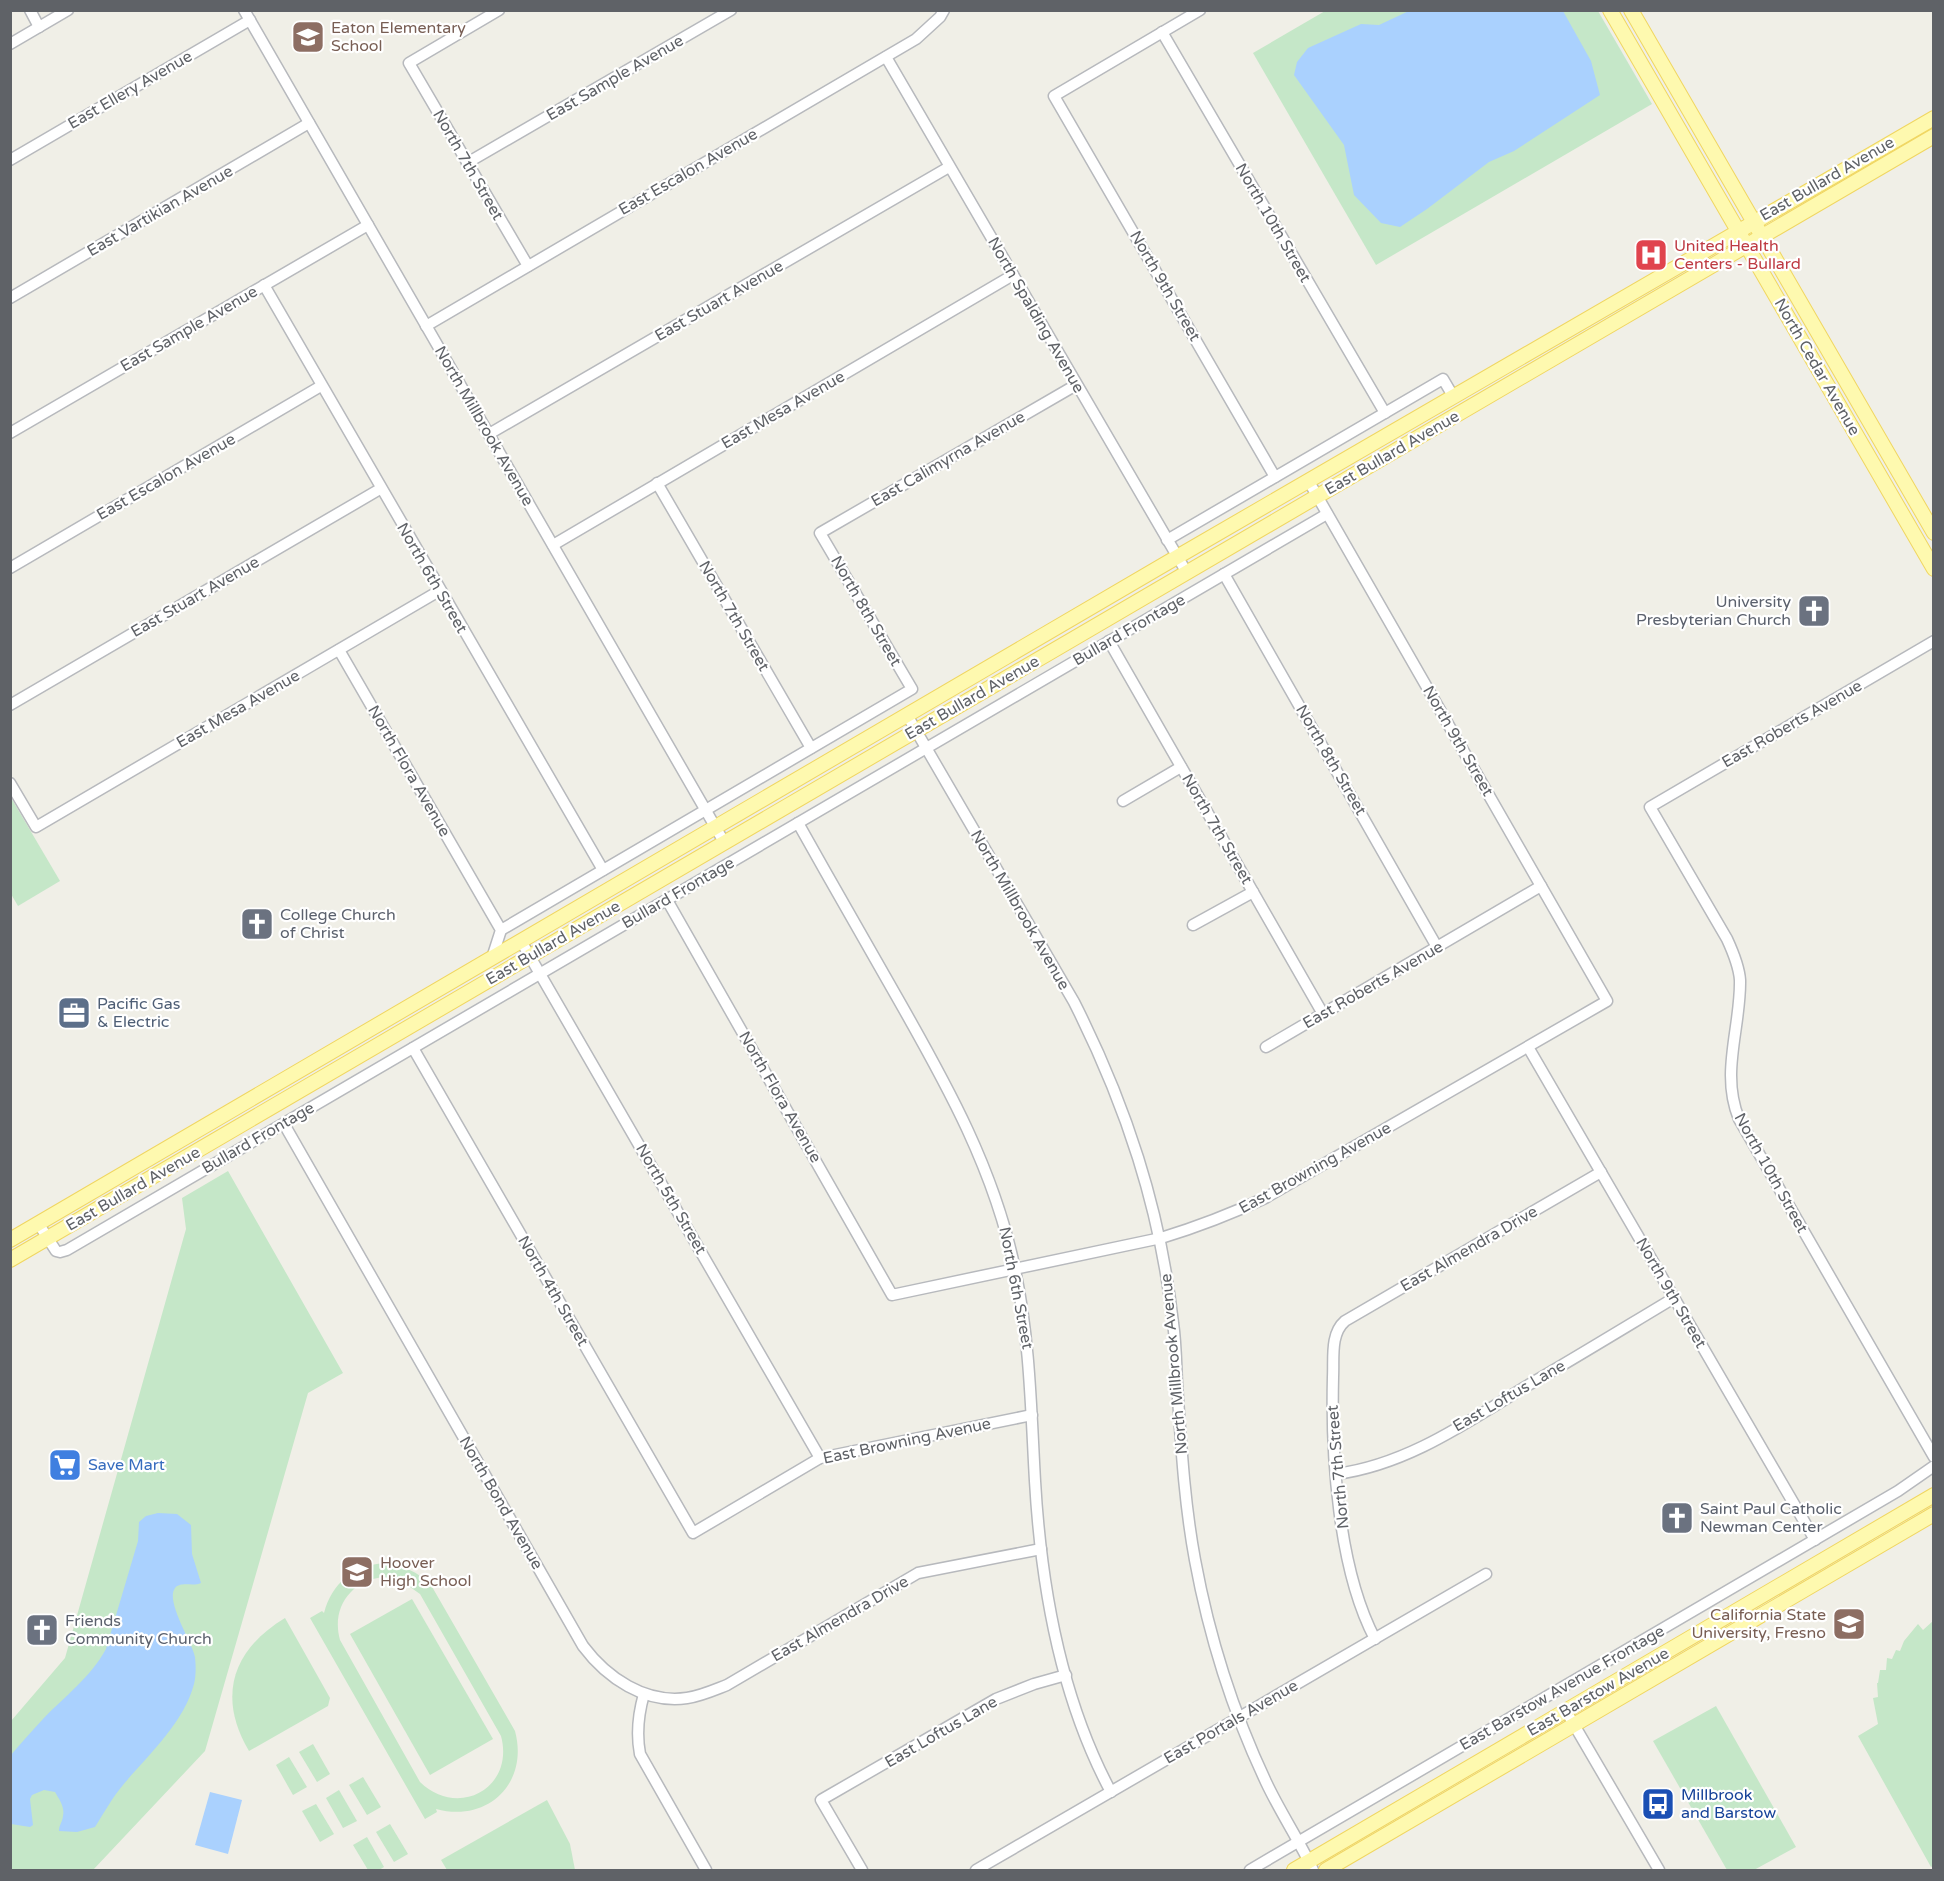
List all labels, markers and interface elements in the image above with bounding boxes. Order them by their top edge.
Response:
place label: Eaton Elementary School [331,18,466,56]
school or university icon: Eaton Elementary School [290,19,326,55]
street label: East Sample Avenue [543,31,687,125]
street label: East Ellery Avenue [64,46,196,134]
street label: North 7th Street [428,106,508,224]
street label: East Escalon Avenue [615,124,761,220]
street label: East Bullard Avenue [1756,132,1898,226]
street label: North 10th Street [1231,160,1315,286]
street label: East Vartikian Avenue [83,161,237,261]
street label: North 9th Street [1125,227,1205,345]
street label: North Spalding Avenue [983,234,1089,396]
place label: United Health Centers - Bullard [1674,236,1801,274]
hospital icon: United Health Centers - Bullard [1633,237,1669,273]
street label: East Stuart Avenue [651,256,787,346]
street label: East Sample Avenue [117,282,261,376]
street label: North Cedar Avenue [1770,295,1864,439]
street label: North Millbrook Avenue [430,342,538,510]
street label: East Mesa Avenue [718,366,848,454]
street label: East Bullard Avenue [1321,406,1463,500]
street label: East Calimyrna Avenue [867,407,1029,511]
street label: East Escalon Avenue [93,429,239,525]
street label: North 6th Street [392,519,472,637]
street label: East Stuart Avenue [127,552,263,642]
street label: North 8th Street [826,552,906,670]
street label: North 7th Street [694,557,774,675]
street label: Bullard Frontage [1069,590,1189,670]
place label: University Presbyterian Church [1636,592,1791,630]
church icon: University Presbyterian Church [1796,593,1832,629]
street label: East Bullard Avenue [901,651,1043,745]
street label: East Mesa Avenue [173,665,303,753]
street label: East Roberts Avenue [1718,676,1866,772]
street label: North 9th Street [1418,682,1498,800]
street label: North 8th Street [1291,701,1371,819]
street label: North Flora Avenue [363,702,455,840]
street label: North 7th Street [1177,770,1257,888]
street label: North Millbrook Avenue [966,826,1074,994]
street label: Bullard Frontage [618,853,738,933]
street label: East Bullard Avenue [482,896,624,990]
place label: College Church of Christ [280,905,396,943]
church icon: College Church of Christ [239,906,275,942]
street label: East Roberts Avenue [1299,937,1447,1033]
place label: Pacific Gas & Electric [97,994,181,1032]
office icon: Pacific Gas & Electric [56,995,92,1031]
street label: North Flora Avenue [734,1028,826,1166]
street label: Bullard Frontage [198,1098,318,1178]
street label: North 10th Street [1730,1109,1812,1237]
street label: East Browning Avenue [1235,1118,1395,1218]
street label: North 5th Street [631,1140,711,1258]
street label: East Bullard Avenue [62,1142,204,1236]
street label: East Almendra Drive [1397,1202,1541,1296]
street label: North 6th Street [994,1225,1038,1351]
street label: North 4th Street [513,1232,593,1350]
street label: North 9th Street [1631,1234,1711,1352]
street label: North Millbrook Avenue [1156,1273,1192,1455]
street label: East Loftus Lane [1449,1356,1569,1436]
street label: North 7th Street [1323,1404,1353,1530]
street label: East Browning Avenue [821,1413,993,1469]
street label: North Bond Avenue [455,1433,547,1573]
supermarket icon: Save Mart [47,1447,83,1483]
place label: Save Mart [88,1455,165,1475]
place label: Saint Paul Catholic Newman Center [1700,1499,1842,1537]
church icon: Saint Paul Catholic Newman Center [1659,1500,1695,1536]
place label: Hoover High School [380,1553,471,1591]
school or university icon: Hoover High School [339,1554,375,1590]
street label: East Almendra Drive [768,1572,912,1666]
place label: California State University, Fresno [1692,1605,1826,1643]
school or university icon: California State University, Fresno [1831,1606,1867,1642]
place label: Friends Community Church [65,1611,212,1649]
church icon: Friends Community Church [24,1612,60,1648]
street label: East Barstow Avenue Frontage [1456,1621,1668,1755]
street label: East Barstow Avenue [1524,1644,1672,1740]
street label: East Portals Avenue [1160,1675,1302,1769]
street label: East Loftus Lane [881,1692,1001,1772]
place label: Millbrook and Barstow [1681,1785,1776,1823]
bus stop icon: Millbrook and Barstow [1640,1786,1676,1822]

